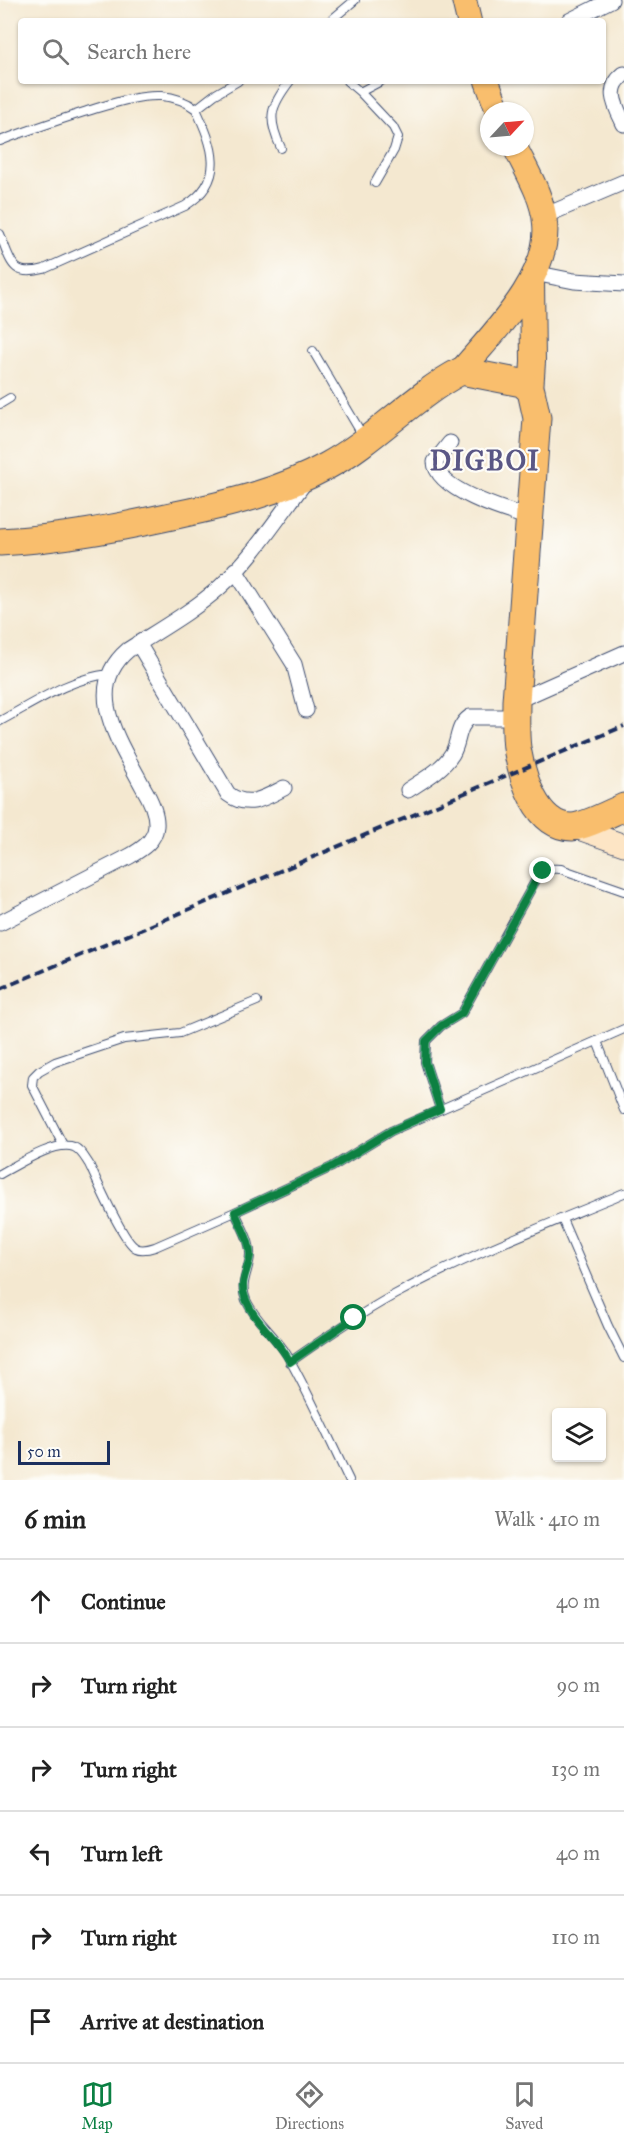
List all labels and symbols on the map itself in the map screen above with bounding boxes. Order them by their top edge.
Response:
north arrow [480,102,534,156]
district label: DIGBOI [430,444,540,477]
route end [529,857,555,883]
route start [340,1304,366,1330]
scale bar [18,1438,110,1466]

